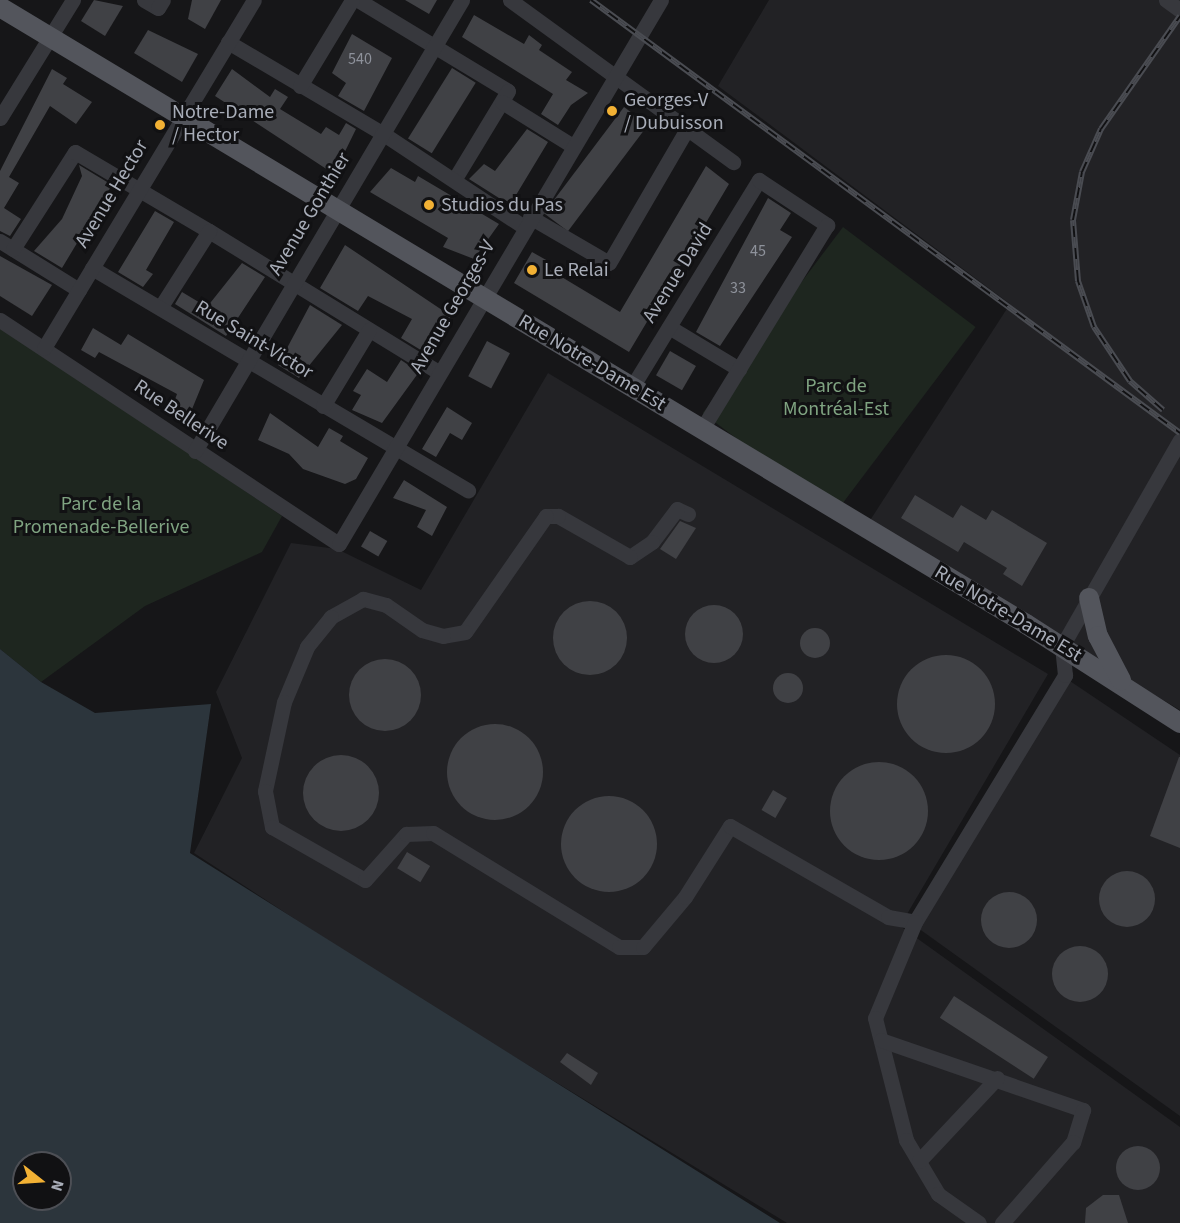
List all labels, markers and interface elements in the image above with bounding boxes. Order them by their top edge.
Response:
house number: 540 [348,49,372,69]
place label: Georges-V / Dubuisson [624,88,724,135]
place label: Notre-Dame / Hector [172,101,274,148]
marker: Georges-V / Dubuisson [605,104,619,118]
marker: Notre-Dame / Hector [153,118,167,132]
street label: Avenue Hector [70,136,154,252]
street label: Avenue Gonthier [264,148,356,280]
place label: Studios du Pas [441,193,563,217]
marker: Studios du Pas [422,198,436,212]
street label: Avenue David [638,219,718,327]
street label: Avenue Georges-V [405,236,501,378]
house number: 45 [750,241,766,261]
place label: Le Relai [544,258,609,282]
marker: Le Relai [525,263,539,277]
house number: 33 [730,278,746,298]
street label: Rue Saint-Victor [191,295,317,385]
street label: Rue Notre-Dame Est [514,310,670,416]
park label: Parc de Montréal-Est [783,374,889,421]
street label: Rue Bellerive [129,375,233,455]
park label: Parc de la Promenade-Bellerive [13,492,189,539]
street label: Rue Notre-Dame Est [930,561,1086,667]
north arrow [12,1151,72,1211]
text: N [45,1177,69,1194]

